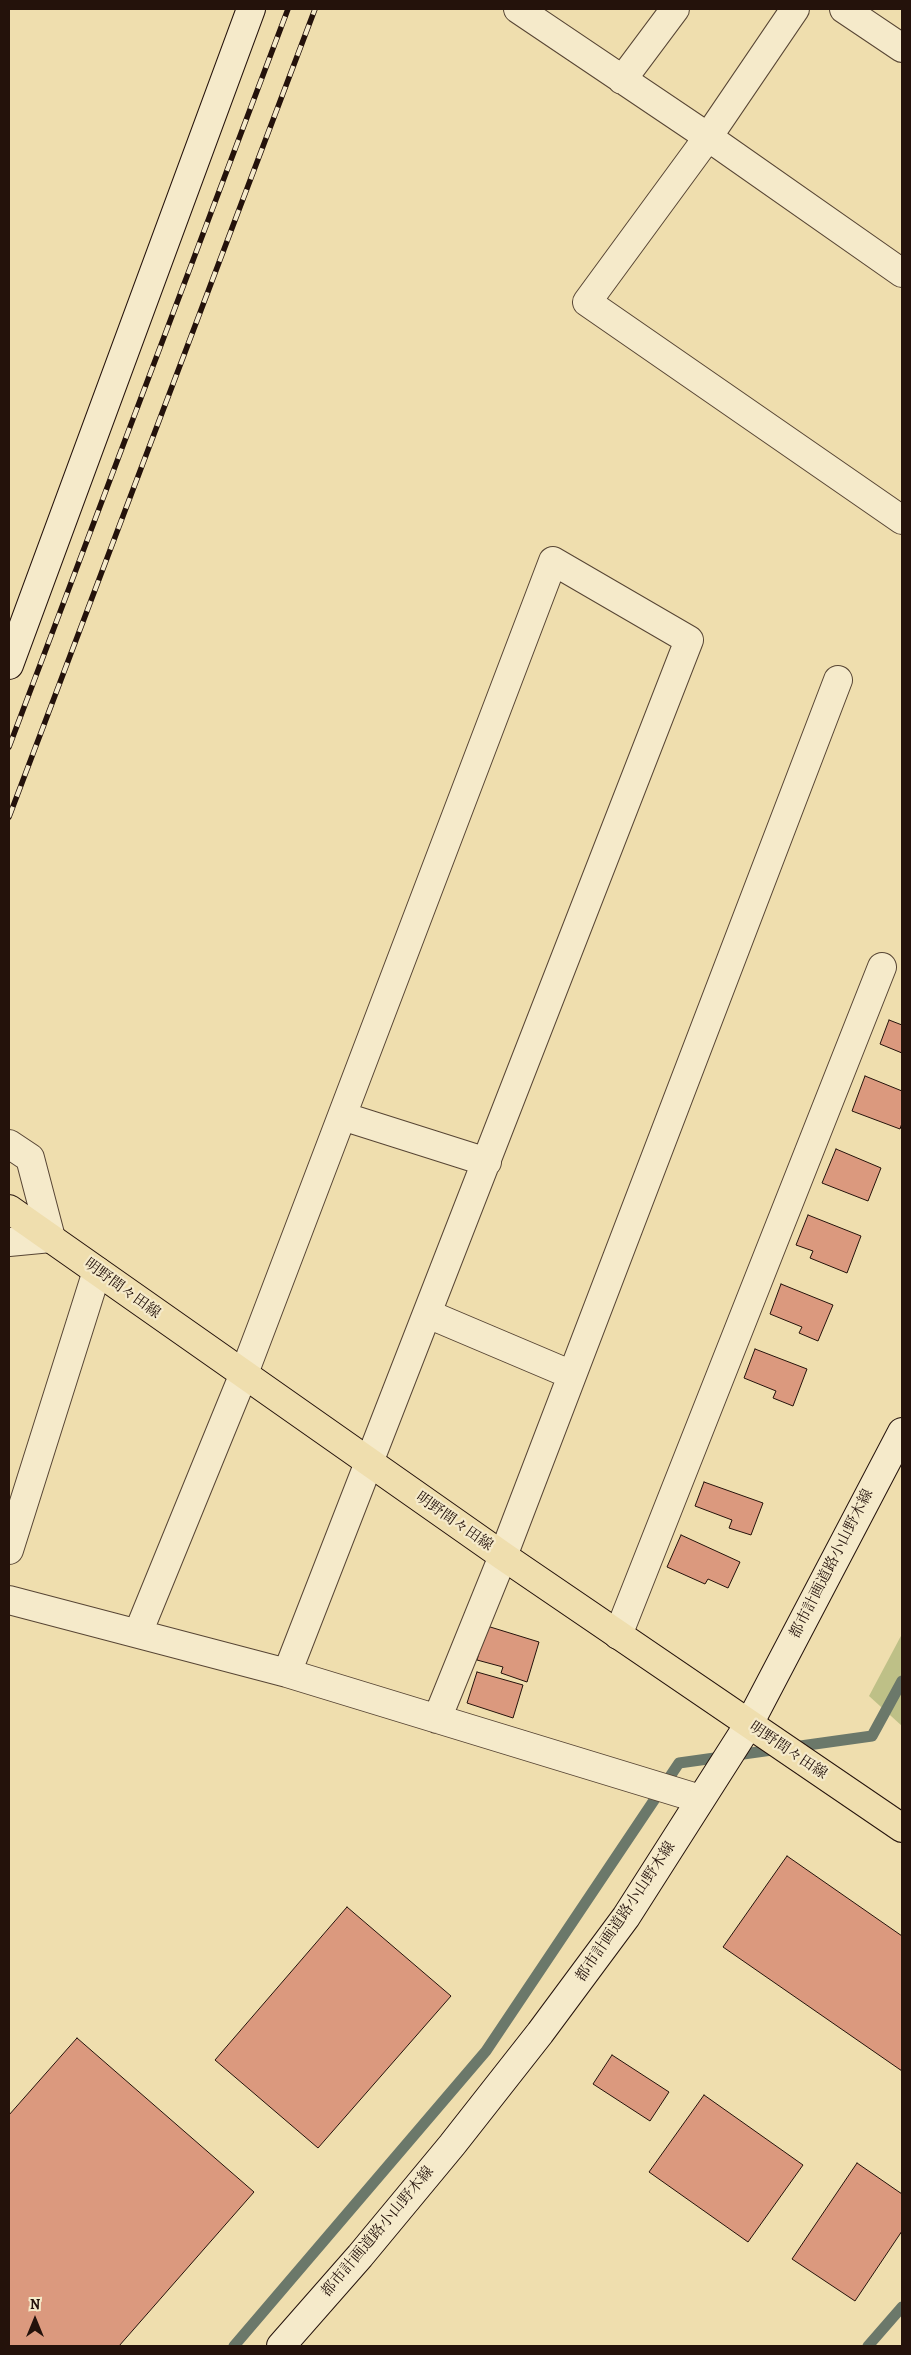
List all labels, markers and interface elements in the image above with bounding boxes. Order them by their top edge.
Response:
street label: 明野間々田線 [80,1255,164,1323]
street label: 都市計画道路小山野木線 [787,1486,877,1642]
street label: 明野間々田線 [412,1489,496,1555]
street label: 明野間々田線 [746,1718,830,1784]
street label: 都市計画道路小山野木線 [572,1839,680,1985]
street label: 都市計画道路小山野木線 [318,2163,438,2301]
north arrow [10,2295,60,2345]
text: N [30,2295,40,2314]

